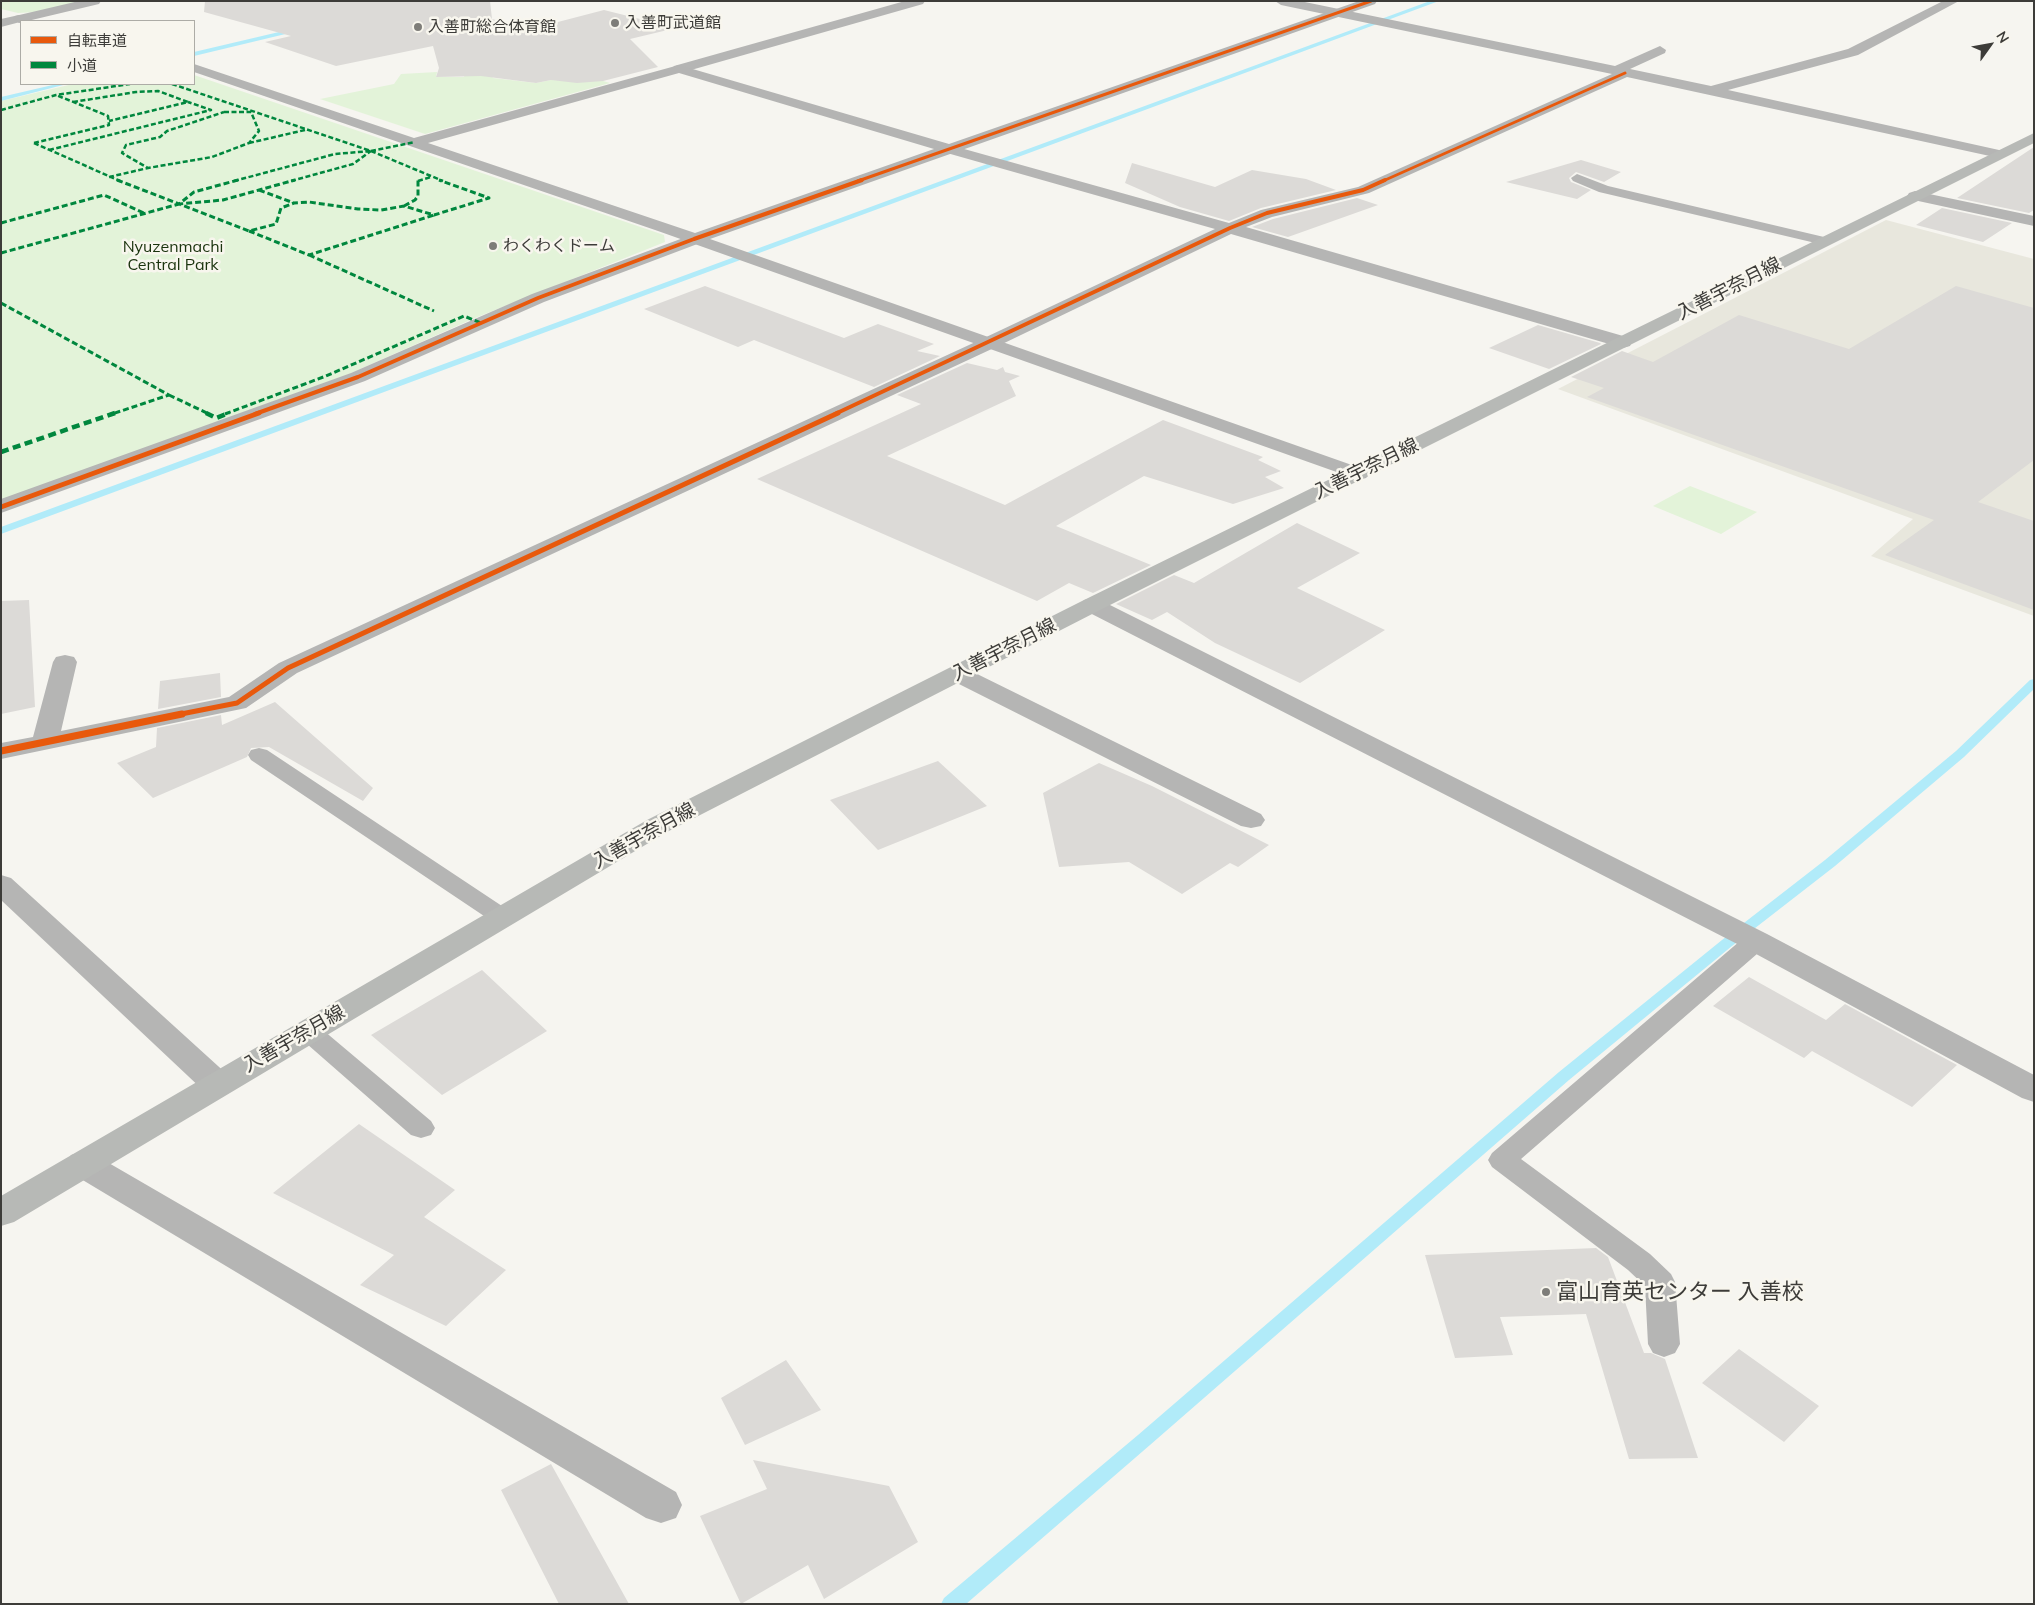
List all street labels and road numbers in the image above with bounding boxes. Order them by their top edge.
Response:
street label: 入善宇奈月線 [1673,253,1785,325]
street label: 入善宇奈月線 [1310,434,1422,504]
street label: 入善宇奈月線 [948,614,1060,686]
street label: 入善宇奈月線 [589,798,699,874]
street label: 入善宇奈月線 [239,1001,349,1077]

